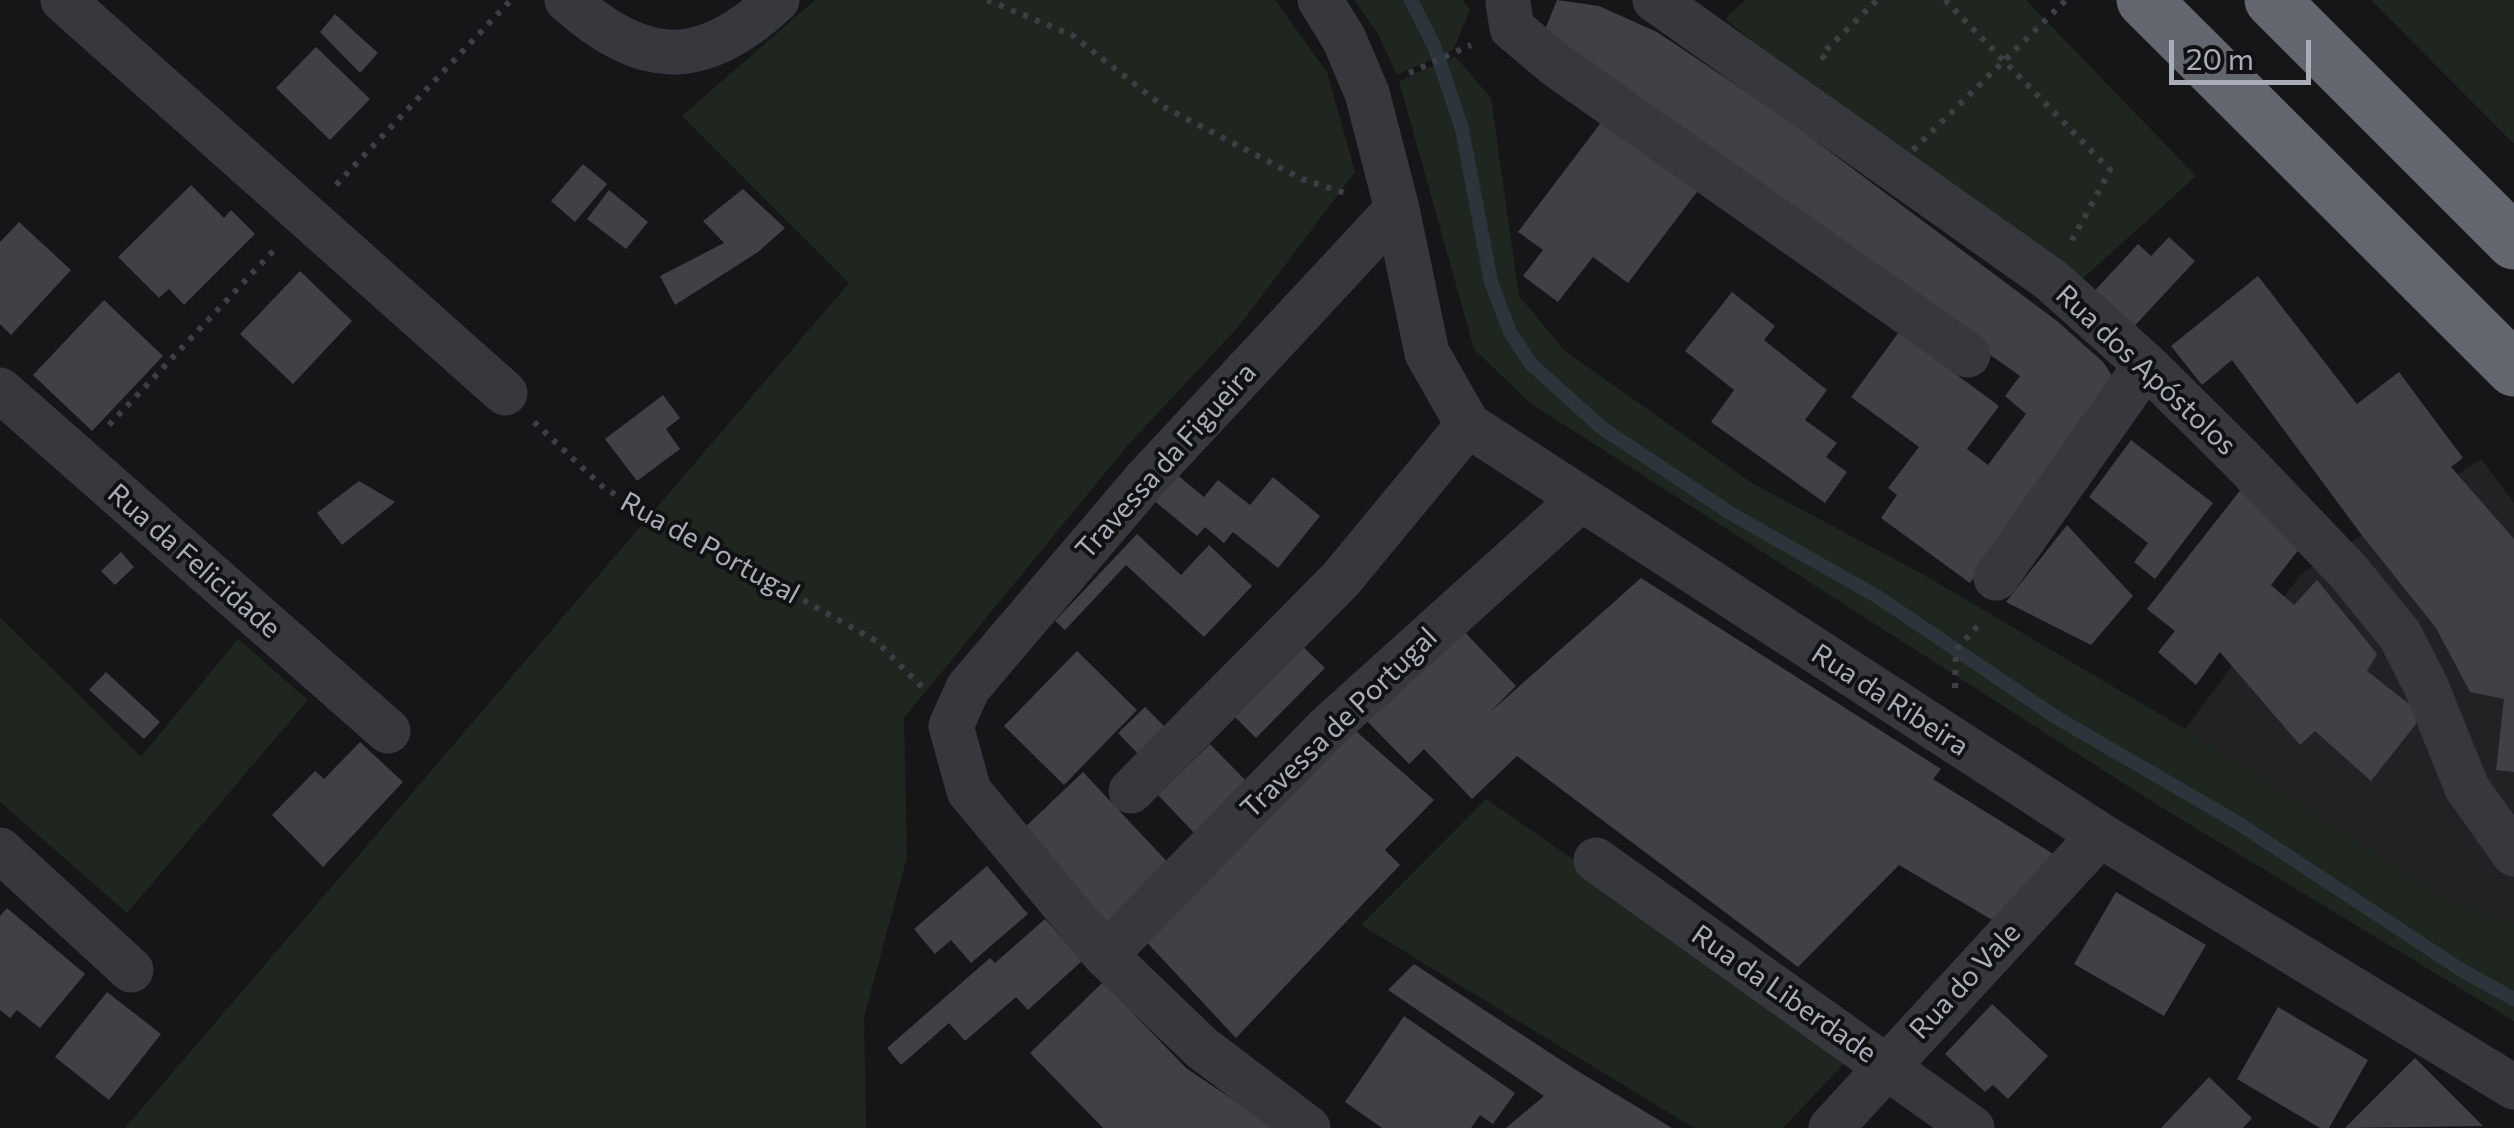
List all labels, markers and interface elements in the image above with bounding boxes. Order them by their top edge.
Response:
scale bar [2174,20,2316,82]
text: 20 m [2186,39,2254,76]
street label: Rua dos Apóstolos [2049,278,2243,462]
street label: Travessa da Figueira [1069,356,1263,566]
street label: Rua da Felicidade [101,477,287,645]
street label: Rua de Portugal [615,485,805,611]
street label: Travessa de Portugal [1234,621,1444,825]
street label: Rua da Ribeira [1805,637,1975,763]
street label: Rua do Vale [1903,916,2027,1046]
street label: Rua da Liberdade [1685,918,1883,1070]

